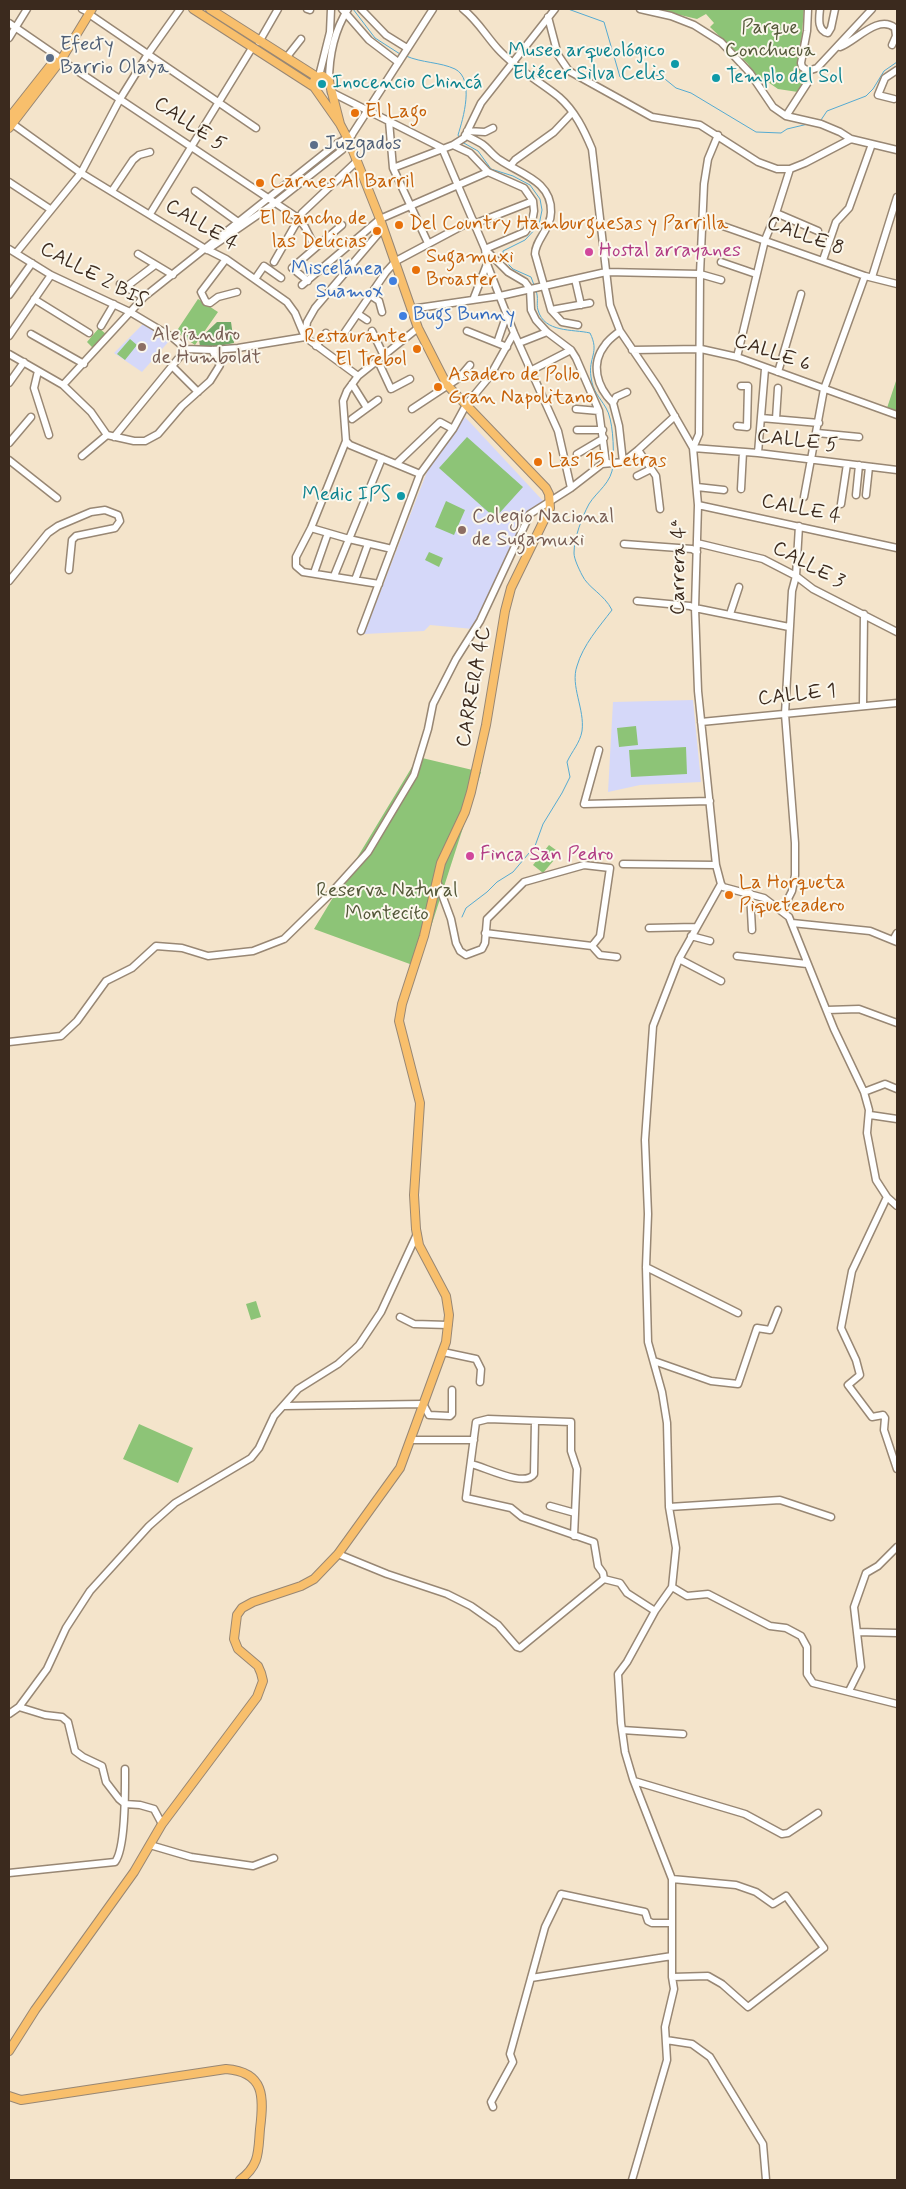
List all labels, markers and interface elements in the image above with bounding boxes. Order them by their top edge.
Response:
park label: Parque Conchucua [725,17,815,64]
place label: Efecty Barrio Olaya [60,34,169,81]
place label: Museo arqueológico Eliécer Silva Celis [508,40,665,87]
marker: Efecty Barrio Olaya [44,52,56,64]
marker: Museo arqueológico Eliécer Silva Celis [669,58,681,70]
place label: Templo del Sol [726,66,843,90]
place label: Inocencio Chincá [332,72,483,96]
marker: Templo del Sol [710,72,722,84]
marker: Inocencio Chincá [316,78,328,90]
street label: CALLE 5 [149,92,229,158]
place label: El Lago [365,101,427,125]
marker: El Lago [349,107,361,119]
place label: Juzgados [324,133,401,157]
marker: Juzgados [308,139,320,151]
place label: Carnes Al Barril [270,171,415,195]
marker: Carnes Al Barril [254,177,266,189]
street label: CALLE 4 [160,195,242,257]
place label: El Rancho de las Delicias [259,208,367,255]
street label: CALLE 8 [763,212,847,262]
place label: Del Country Hamburguesas y Parrilla [409,213,728,237]
marker: Del Country Hamburguesas y Parrilla [393,219,405,231]
marker: El Rancho de las Delicias [371,225,383,237]
street label: CALLE 2 BIS [35,238,151,314]
place label: Hostal arrayanes [599,240,741,264]
place label: Sugamuxi Broaster [426,246,514,293]
marker: Hostal arrayanes [583,246,595,258]
place label: Miscelánea Suamox [291,258,383,305]
marker: Sugamuxi Broaster [410,264,422,276]
marker: Miscelánea Suamox [387,275,399,287]
place label: Bugs Bunny [413,304,515,328]
marker: Bugs Bunny [397,310,409,322]
place label: Alejandro de Humboldt [152,324,261,371]
place label: Restaurante El Trebol [304,326,407,373]
street label: CALLE 6 [731,330,813,378]
marker: Alejandro de Humboldt [136,341,148,353]
marker: Restaurante El Trebol [411,343,423,355]
place label: Asadero de Pollo Gran Napolitano [448,364,593,411]
marker: Asadero de Pollo Gran Napolitano [432,381,444,393]
street label: CALLE 5 [755,425,839,459]
place label: Las 15 Letras [548,450,666,474]
marker: Las 15 Letras [532,456,544,468]
place label: Medic IPS [302,484,391,508]
marker: Medic IPS [395,490,407,502]
street label: CALLE 4 [759,490,843,530]
place label: Colegio Nacional de Sugamuxi [472,506,614,553]
street label: Carrera 4ª [667,519,693,615]
marker: Colegio Nacional de Sugamuxi [456,524,468,536]
street label: CALLE 3 [768,537,848,595]
street label: CARRERA 4C [453,625,497,749]
street label: CALLE 1 [757,680,837,712]
place label: Finca San Pedro [480,844,613,868]
marker: Finca San Pedro [464,850,476,862]
place label: La Horqueta Piqueteadero [739,872,845,919]
park label: Reserva Natural Montecito [316,880,458,927]
marker: La Horqueta Piqueteadero [723,889,735,901]

